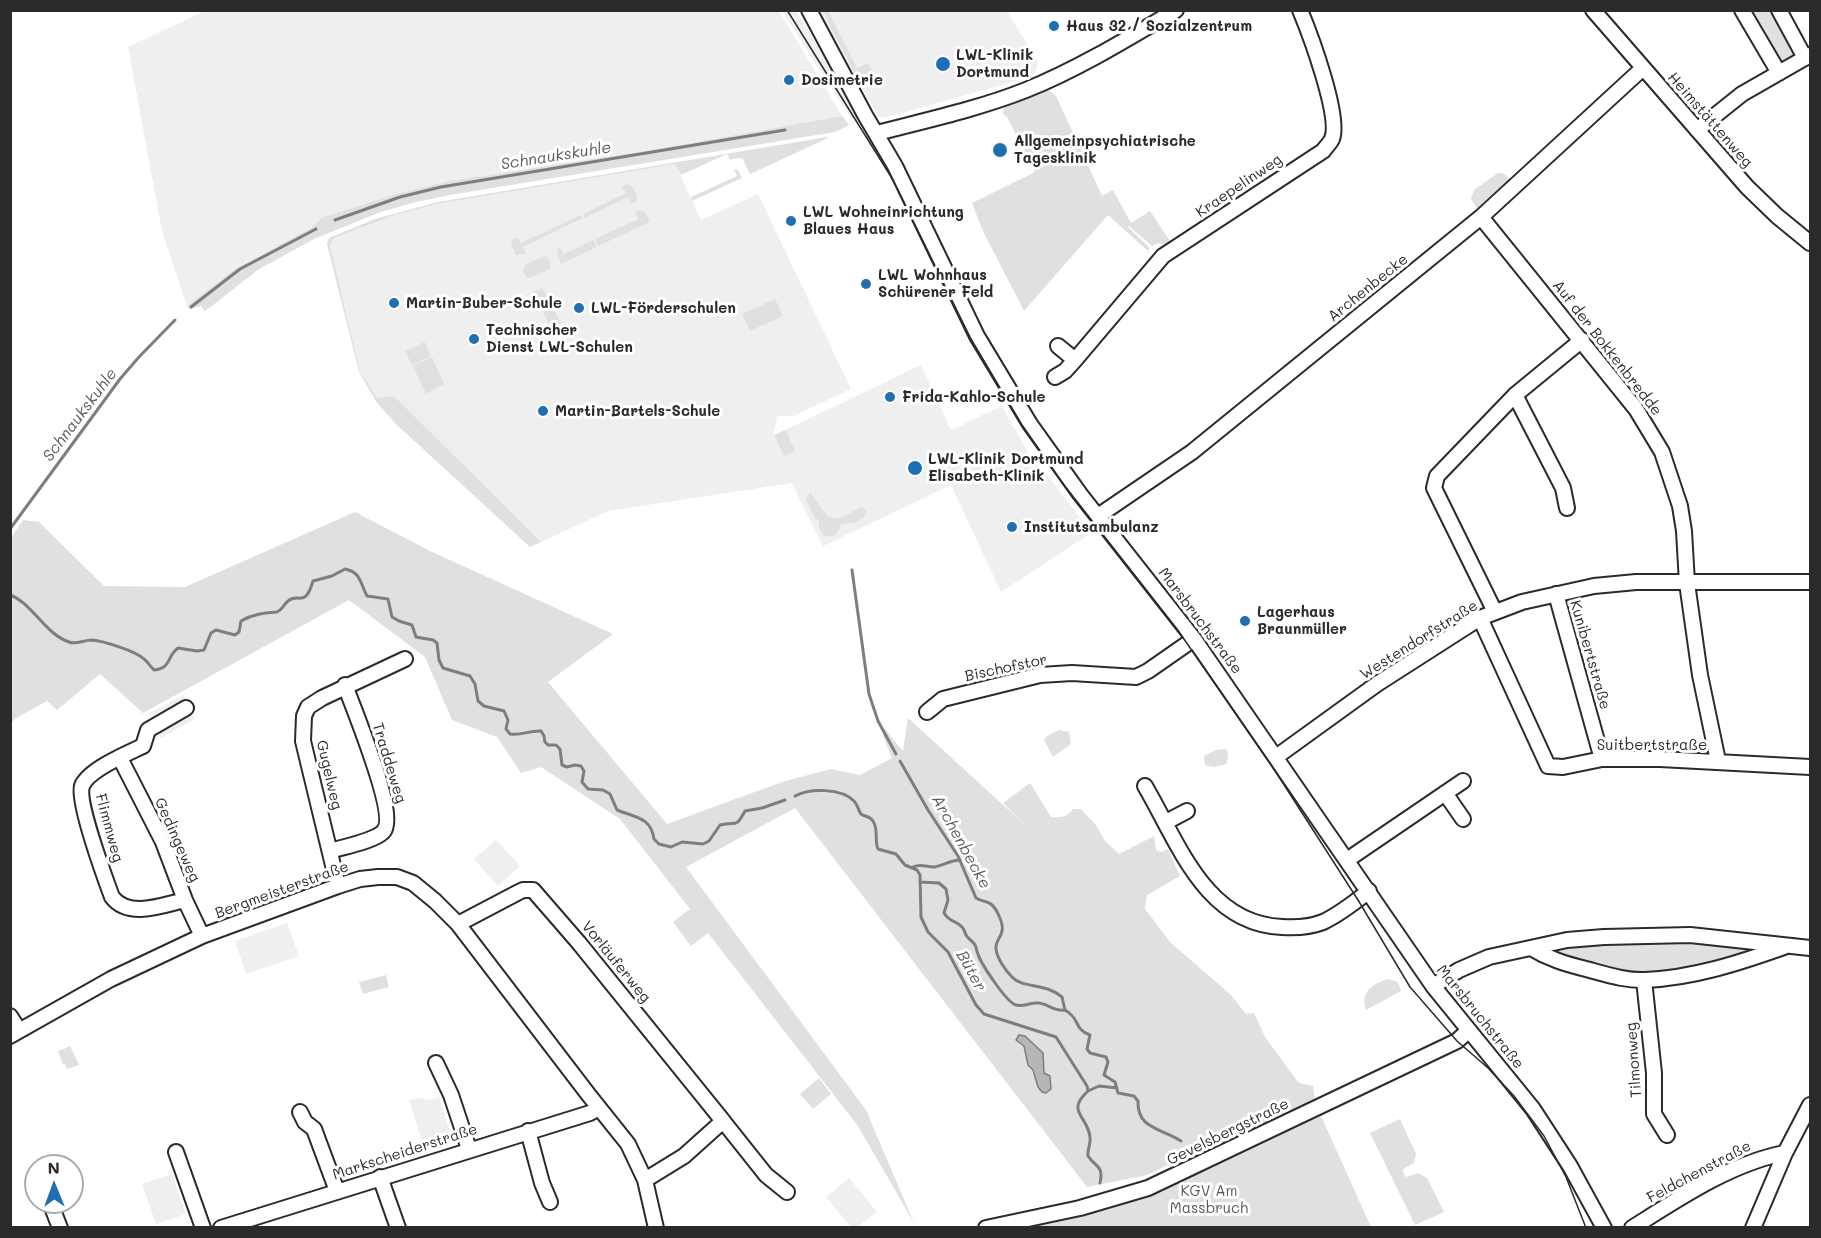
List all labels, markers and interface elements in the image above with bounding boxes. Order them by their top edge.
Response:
place label: Haus 32 / Sozialzentrum [1066,17,1252,35]
marker: Haus 32 / Sozialzentrum [1047,19,1061,33]
place label: LWL-Klinik Dortmund [956,46,1033,81]
marker: LWL-Klinik Dortmund [934,55,952,73]
street label: Heimstättenweg [1664,69,1756,171]
place label: Dosimetrie [801,71,883,89]
marker: Dosimetrie [782,73,796,87]
place label: Allgemeinpsychiatrische Tagesklinik [1014,132,1196,167]
water label: Schnaukskuhle [499,138,613,174]
marker: Allgemeinpsychiatrische Tagesklinik [991,141,1009,159]
street label: Kraepelinweg [1192,151,1286,221]
place label: LWL Wohneinrichtung Blaues Haus [803,203,964,238]
marker: LWL Wohneinrichtung Blaues Haus [784,214,798,228]
street label: Archenbecke [1324,250,1412,326]
place label: LWL Wohnhaus Schürener Feld [878,266,993,301]
marker: LWL Wohnhaus Schürener Feld [859,277,873,291]
street label: Auf der Bokkenbredde [1549,277,1665,419]
place label: Martin-Buber-Schule [406,294,562,312]
marker: Martin-Buber-Schule [387,296,401,310]
place label: LWL-Förderschulen [591,299,736,317]
marker: LWL-Förderschulen [572,301,586,315]
place label: Technischer Dienst LWL-Schulen [486,321,633,356]
marker: Technischer Dienst LWL-Schulen [467,332,481,346]
water label: Schnaukskuhle [39,365,121,465]
place label: Frida-Kahlo-Schule [902,388,1045,406]
marker: Frida-Kahlo-Schule [883,390,897,404]
place label: Martin-Bartels-Schule [555,402,720,420]
marker: Martin-Bartels-Schule [536,404,550,418]
place label: LWL-Klinik Dortmund Elisabeth-Klinik [928,450,1084,485]
marker: LWL-Klinik Dortmund Elisabeth-Klinik [906,459,924,477]
place label: Institutsambulanz [1024,518,1159,536]
marker: Institutsambulanz [1005,520,1019,534]
street label: Marsbruchstraße [1154,564,1246,678]
street label: Westendorfstraße [1357,597,1481,683]
street label: Kunibertstraße [1566,598,1614,712]
place label: Lagerhaus Braunmüller [1257,603,1347,638]
marker: Lagerhaus Braunmüller [1238,614,1252,628]
street label: Bischofstor [963,651,1049,685]
street label: Traddeweg [368,721,410,805]
street label: Suitbertstraße [1597,736,1707,754]
street label: Gugelweg [312,739,346,811]
street label: Flimmweg [91,792,127,864]
water label: Archenbecke [927,792,995,892]
street label: Gedingeweg [150,795,204,885]
street label: Bergmeisterstraße [213,857,351,923]
street label: Vorläuferweg [578,918,654,1006]
water label: Büter [952,947,990,995]
street label: Marsbruchstraße [1433,962,1527,1072]
street label: Tilmonweg [1622,1022,1646,1098]
street label: Gevelsbergstraße [1164,1095,1292,1169]
street label: Markscheiderstraße [330,1120,480,1184]
street label: Feldchenstraße [1644,1137,1754,1207]
north arrow [24,1154,84,1214]
text: N [47,1157,60,1178]
park label: KGV Am Massbruch [1170,1182,1248,1217]

